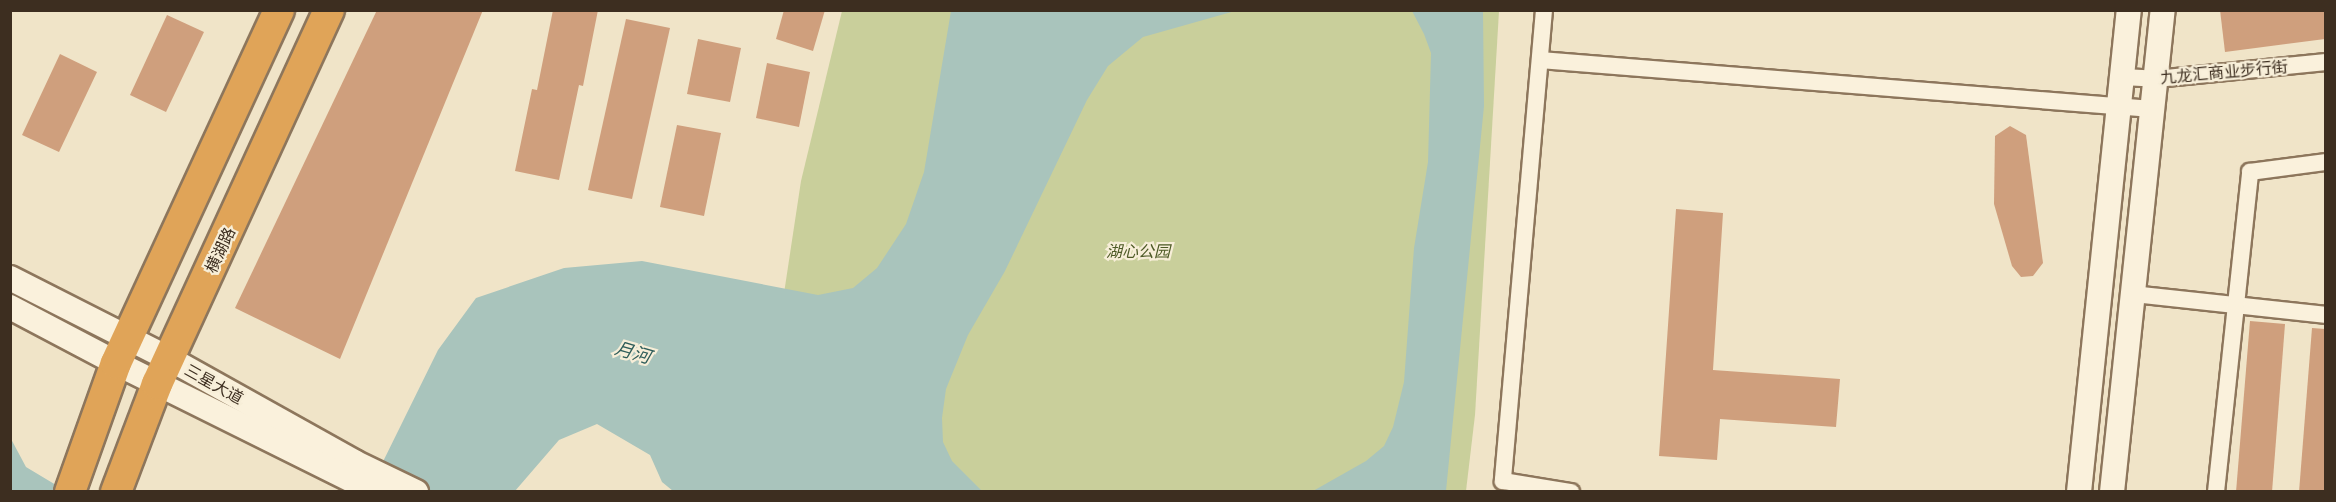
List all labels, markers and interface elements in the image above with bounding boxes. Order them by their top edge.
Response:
street label: 九龙汇商业步行街 [2159,57,2289,87]
street label: 横湖路 [201,224,239,276]
park label: 湖心公园 [1106,241,1170,261]
water label: 月河 [613,337,653,367]
street label: 三星大道 [181,360,247,408]

